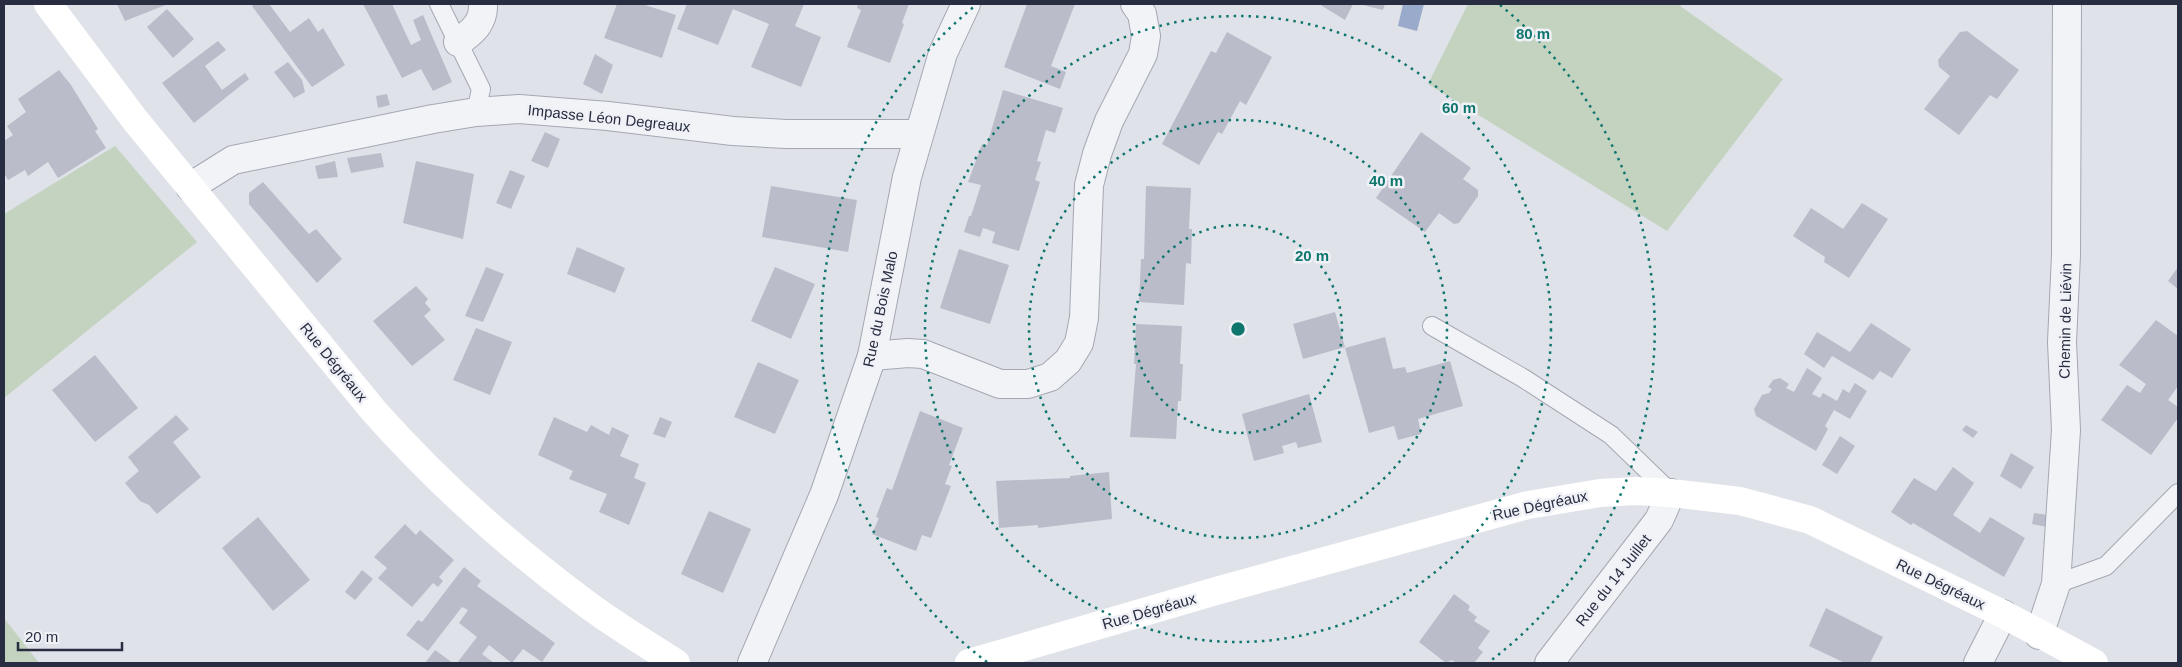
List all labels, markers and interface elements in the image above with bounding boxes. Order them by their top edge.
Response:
text: 80 m [1516,25,1550,42]
text: 60 m [1442,99,1476,116]
street label: Impasse Léon Degreaux [527,101,692,135]
text: 40 m [1369,172,1403,189]
text: 20 m [1295,247,1329,264]
street label: Rue du Bois Malo [859,249,901,369]
street label: Chemin de Liévin [2055,263,2075,379]
street label: Rue Dégréaux [297,319,371,405]
centre of rings [1229,320,1247,338]
street label: Rue Dégréaux [1491,487,1590,523]
street label: Rue du 14 Juillet [1572,530,1655,629]
street label: Rue Dégréaux [1894,555,1989,613]
street label: Rue Dégréaux [1100,589,1198,633]
scale bar [18,620,121,652]
text: 20 m [25,628,58,645]

